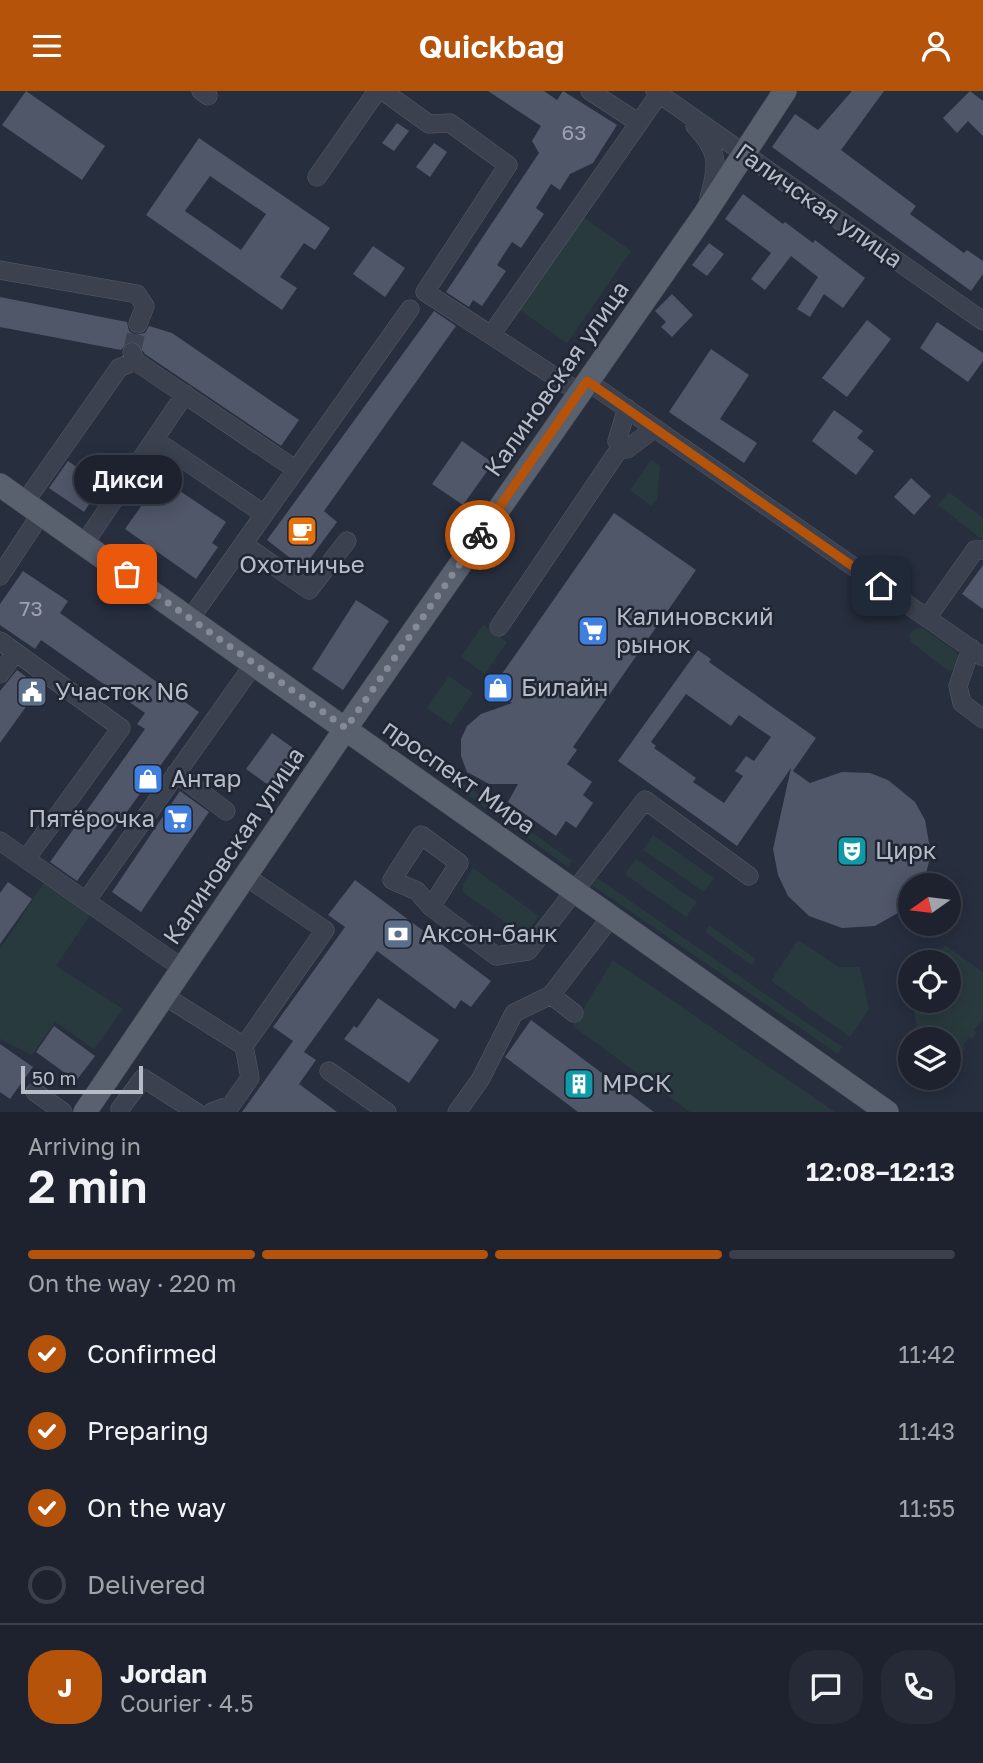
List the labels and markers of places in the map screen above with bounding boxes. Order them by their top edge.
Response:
callout: Дикси [73,455,181,504]
cafe icon: Охотничье [285,514,319,548]
pin [97,544,157,604]
place label: Охотничье [239,549,365,578]
pin [851,556,911,616]
place label: Калиновский рынок [616,601,774,658]
supermarket icon: Калиновский рынок [576,614,610,648]
shop icon: Билайн [481,671,515,705]
place label: Билайн [521,672,608,701]
public building icon: Участок N6 [15,675,49,709]
place label: Участок N6 [55,676,189,705]
shop icon: Антар [131,762,165,796]
place label: Антар [171,763,241,792]
supermarket icon: Пятёрочка [161,802,195,836]
place label: Пятёрочка [28,803,155,832]
theatre icon: Цирк [835,834,869,868]
place label: Цирк [875,835,937,864]
bank icon: Аксон-банк [381,917,415,951]
place label: Аксон-банк [421,918,558,947]
building icon: МРСК [562,1067,596,1101]
place label: МРСК [602,1068,672,1097]

